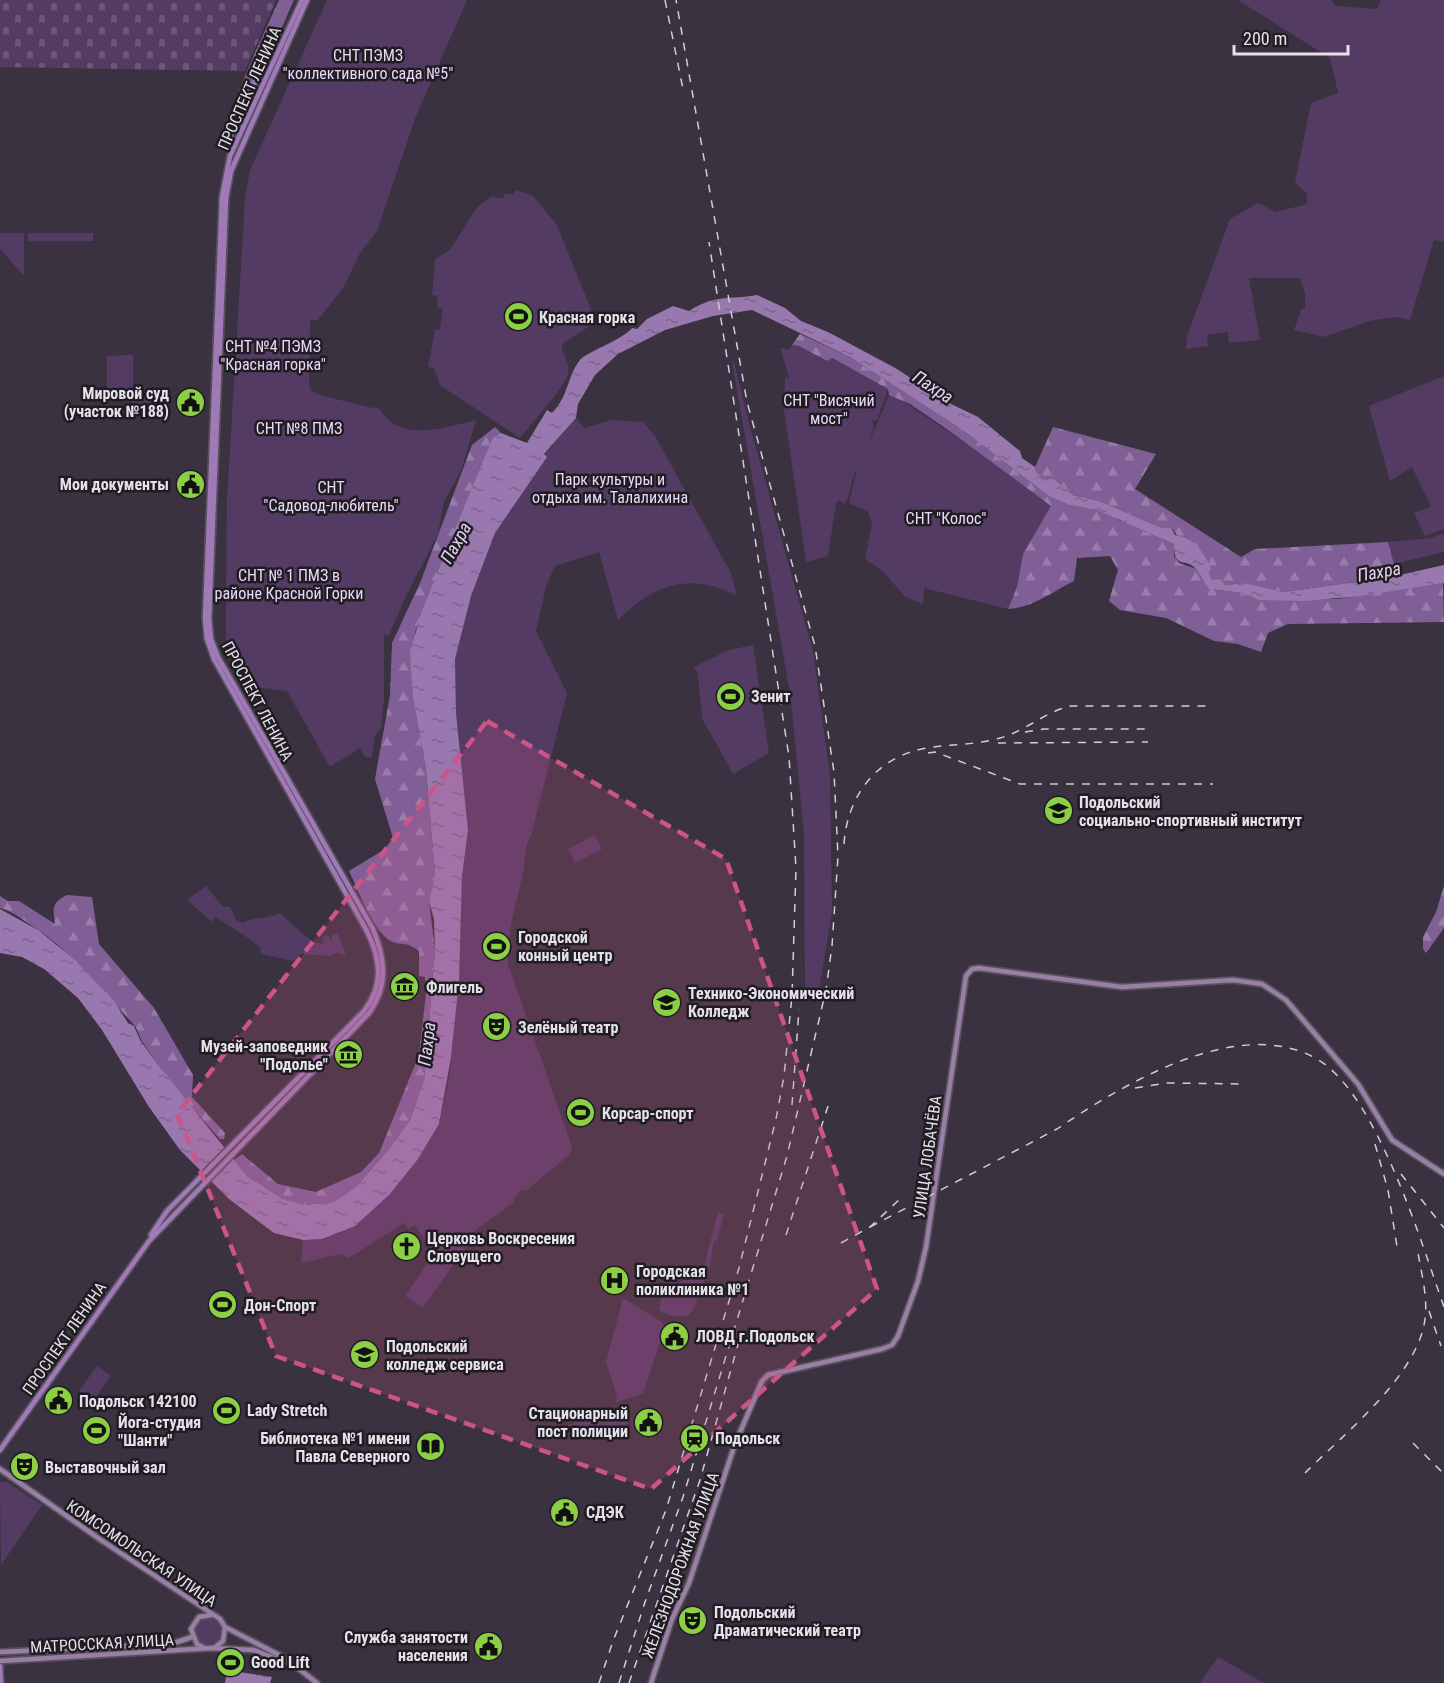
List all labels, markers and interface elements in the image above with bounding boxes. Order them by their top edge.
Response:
scale bar [1234,18,1348,56]
street label: ПРОСПЕКТ ЛЕНИНА [214,24,285,153]
text: 200 m [1243,28,1287,49]
park label: СНТ ПЭМЗ "коллективного сада №5" [283,46,453,83]
sports icon: Красная горка [502,301,534,333]
place label: Красная горка [539,308,636,327]
park label: СНТ №4 ПЭМЗ "Красная горка" [220,337,326,374]
water label: Пахра [909,366,957,407]
place label: Мировой суд (участок №188) [64,384,169,421]
public building icon: Мировой суд (участок №188) [174,386,206,418]
park label: СНТ "Висячий мост" [783,391,875,428]
park label: СНТ №8 ПМЗ [256,419,342,438]
public building icon: Мои документы [174,468,206,500]
park label: Парк культуры и отдыха им. Талалихина [532,470,688,507]
place label: Мои документы [60,475,169,494]
park label: СНТ "Садовод-любитель" [263,478,399,515]
park label: СНТ "Колос" [906,509,986,528]
water label: Пахра [436,518,475,567]
water label: Пахра [1355,557,1402,586]
park label: СНТ № 1 ПМЗ в районе Красной Горки [215,566,363,603]
street label: ПРОСПЕКТ ЛЕНИНА [218,638,297,764]
sports icon: Зенит [714,680,746,712]
place label: Зенит [751,687,791,706]
place label: Подольский социально-спортивный институт [1079,793,1302,830]
school or university icon: Подольский социально-спортивный институт [1042,795,1074,827]
place label: Городской конный центр [518,928,613,965]
sports icon: Городской конный центр [481,930,513,962]
museum icon: Флигель [389,971,421,1003]
place label: Флигель [426,978,483,997]
place label: Технико-Экономический Колледж [688,984,854,1021]
school or university icon: Технико-Экономический Колледж [651,986,683,1018]
theatre icon: Зелёный театр [481,1011,513,1043]
place label: Зелёный театр [518,1018,618,1037]
water label: Пахра [413,1021,440,1067]
place label: Музей-заповедник "Подолье" [201,1037,328,1074]
museum icon: Музей-заповедник "Подолье" [333,1039,365,1071]
street label: УЛИЦА ЛОБАЧЁВА [909,1094,946,1220]
sports icon: Корсар-спорт [565,1097,597,1129]
place label: Корсар-спорт [602,1104,693,1123]
place label: Церковь Воскресения Словущего [427,1229,575,1266]
church icon: Церковь Воскресения Словущего [390,1231,422,1263]
place label: Городская поликлиника №1 [636,1262,749,1299]
hospital icon: Городская поликлиника №1 [599,1264,631,1296]
street label: ПРОСПЕКТ ЛЕНИНА [18,1278,110,1398]
sports icon: Дон-Спорт [207,1289,239,1321]
place label: Дон-Спорт [244,1296,316,1315]
public building icon: ЛОВД г.Подольск [659,1320,691,1352]
place label: ЛОВД г.Подольск [696,1327,815,1346]
place label: Подольский колледж сервиса [386,1337,504,1374]
school or university icon: Подольский колледж сервиса [349,1339,381,1371]
public building icon: Подольск 142100 [42,1385,74,1417]
place label: Подольск 142100 [79,1392,197,1411]
sports icon: Lady Stretch [210,1394,242,1426]
place label: Lady Stretch [247,1401,328,1420]
place label: Стационарный пост полиции [528,1404,628,1441]
public building icon: Стационарный пост полиции [633,1406,665,1438]
place label: Йога-студия "Шанти" [118,1412,201,1450]
sports icon: Йога-студия "Шанти" [81,1415,113,1447]
station icon: Подольск [678,1422,710,1454]
place label: Библиотека №1 имени Павла Северного [260,1429,410,1466]
place label: Подольск [715,1429,780,1448]
library icon: Библиотека №1 имени Павла Северного [415,1431,447,1463]
theatre icon: Выставочный зал [8,1451,40,1483]
place label: Выставочный зал [45,1458,166,1477]
street label: ЖЕЛЕЗНОДОРОЖНАЯ УЛИЦА [638,1470,723,1661]
street label: КОМСОМОЛЬСКАЯ УЛИЦА [63,1496,220,1611]
public building icon: СДЭК [549,1496,581,1528]
place label: СДЭК [586,1503,625,1522]
place label: Подольский Драматический театр [714,1603,861,1640]
theatre icon: Подольский Драматический театр [677,1605,709,1637]
place label: Служба занятости населения [344,1628,468,1665]
street label: МАТРОССКАЯ УЛИЦА [30,1630,174,1657]
public building icon: Служба занятости населения [473,1630,505,1662]
sports icon: Good Lift [214,1646,246,1678]
place label: Good Lift [251,1653,310,1672]

